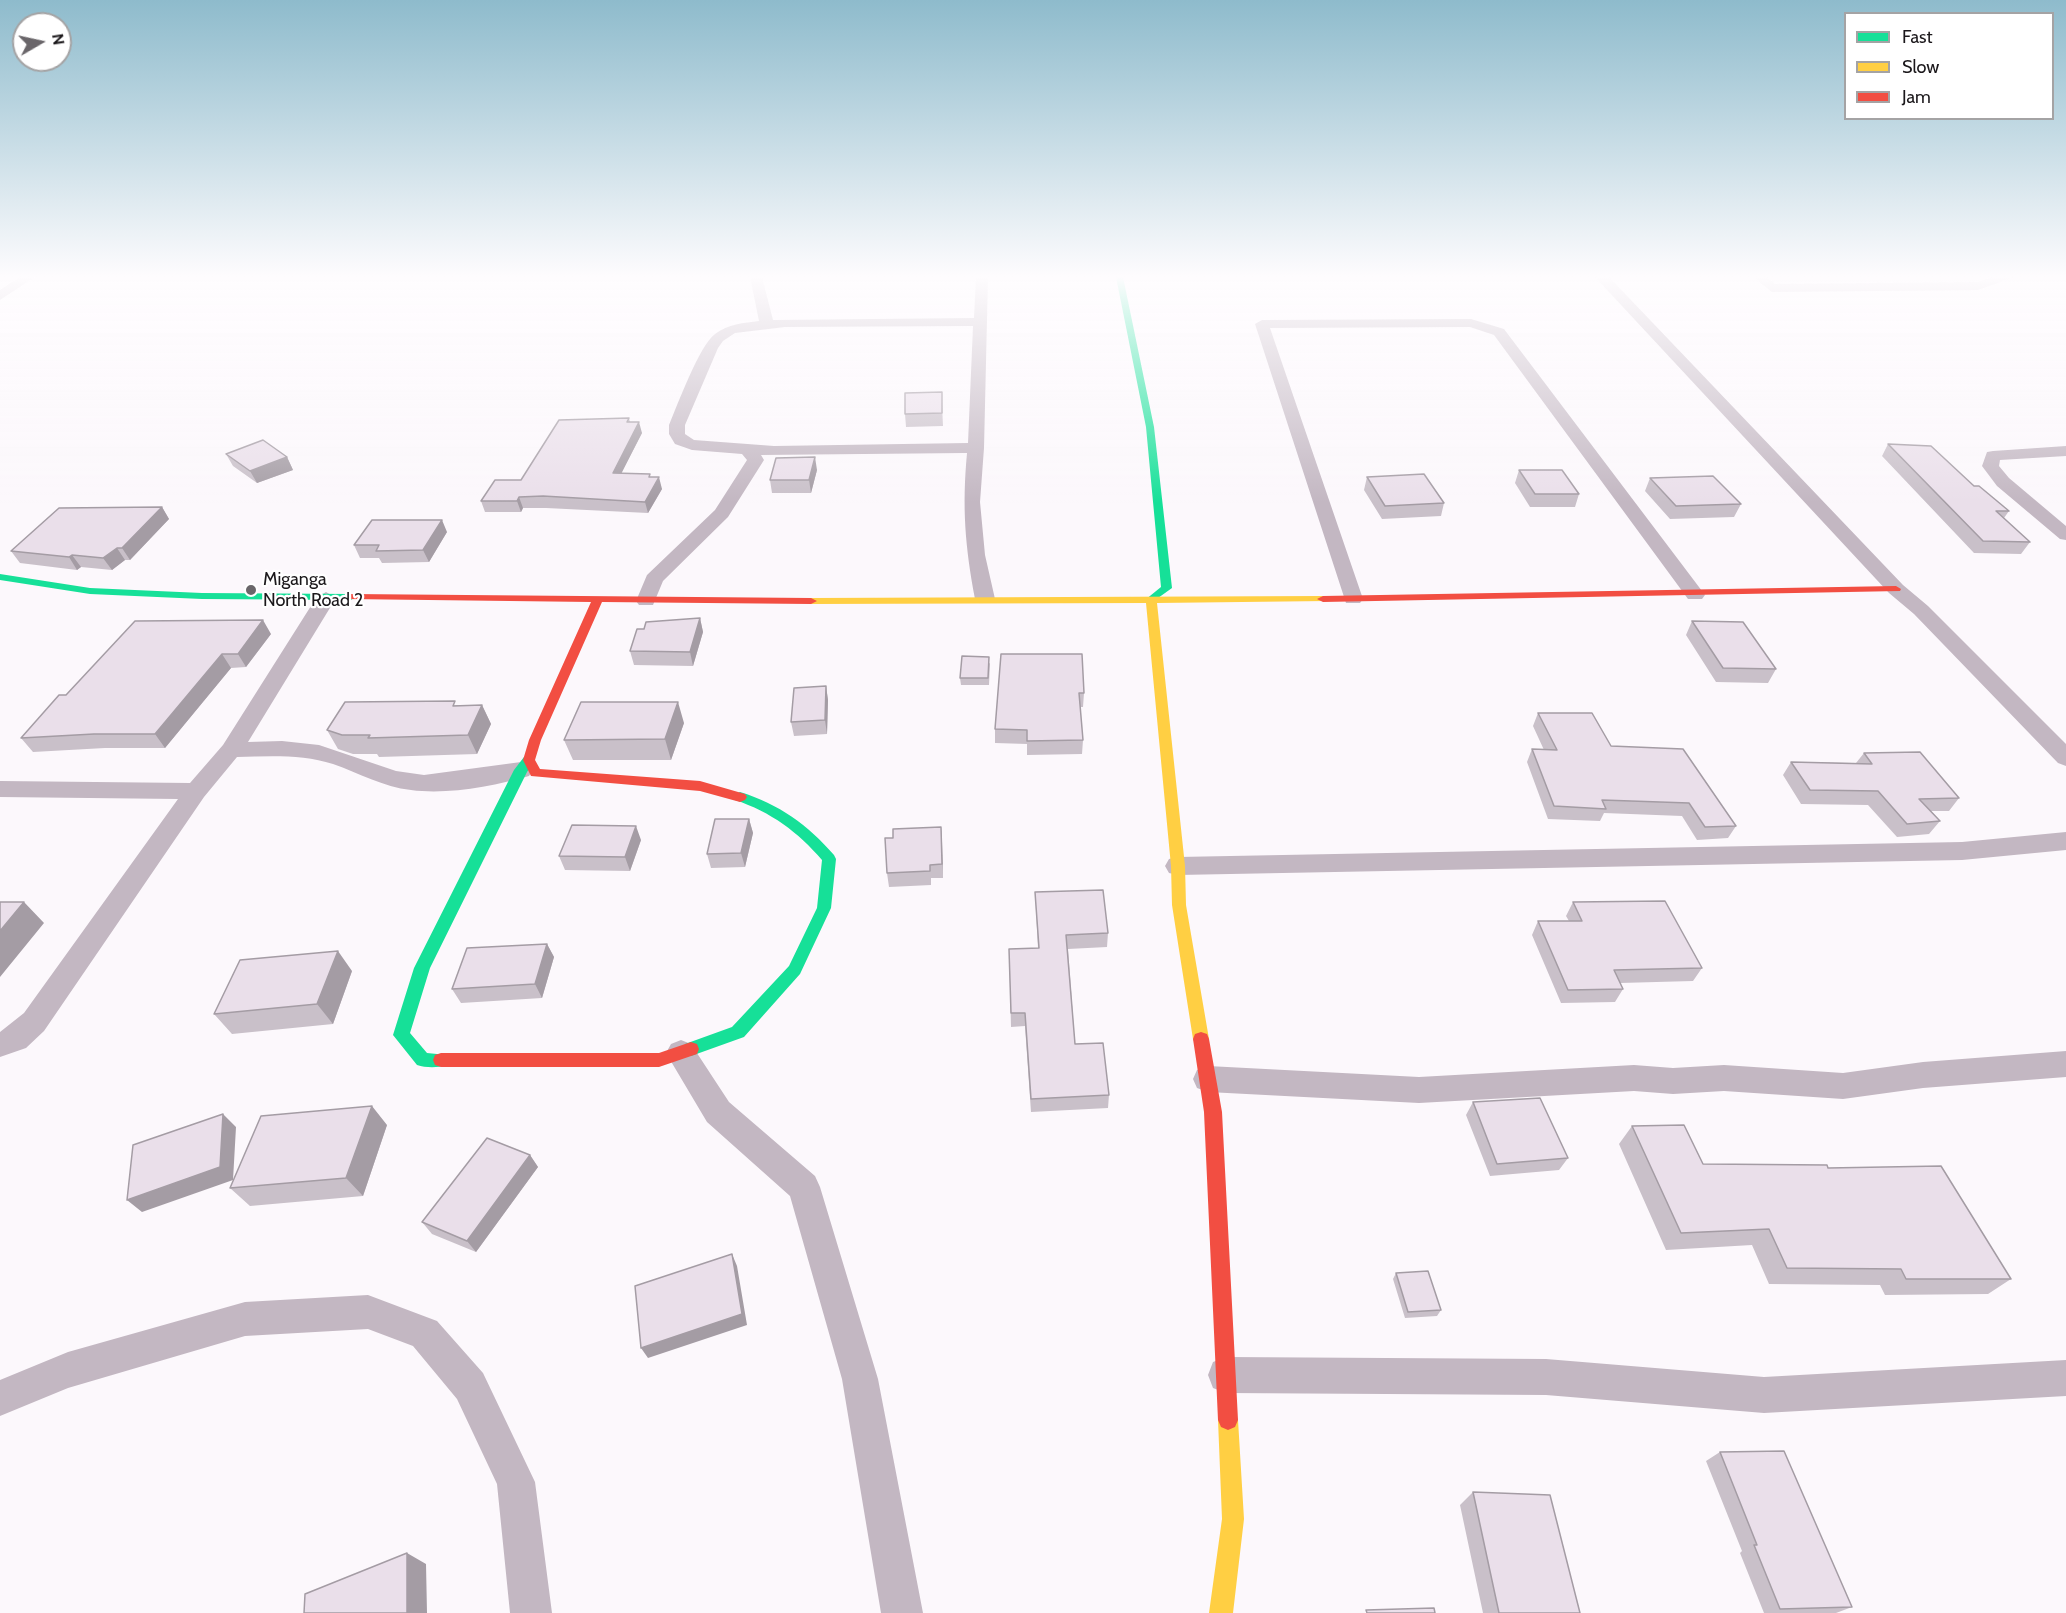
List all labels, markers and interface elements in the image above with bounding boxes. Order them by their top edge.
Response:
north arrow [12,12,72,72]
legend [1844,12,2054,120]
text: Fast [1902,26,1933,48]
text: N [48,32,69,46]
text: Slow [1902,56,1939,78]
text: Jam [1902,86,1931,108]
place label: Miganga North Road 2 [263,569,363,612]
marker: Miganga North Road 2 [244,583,258,597]

